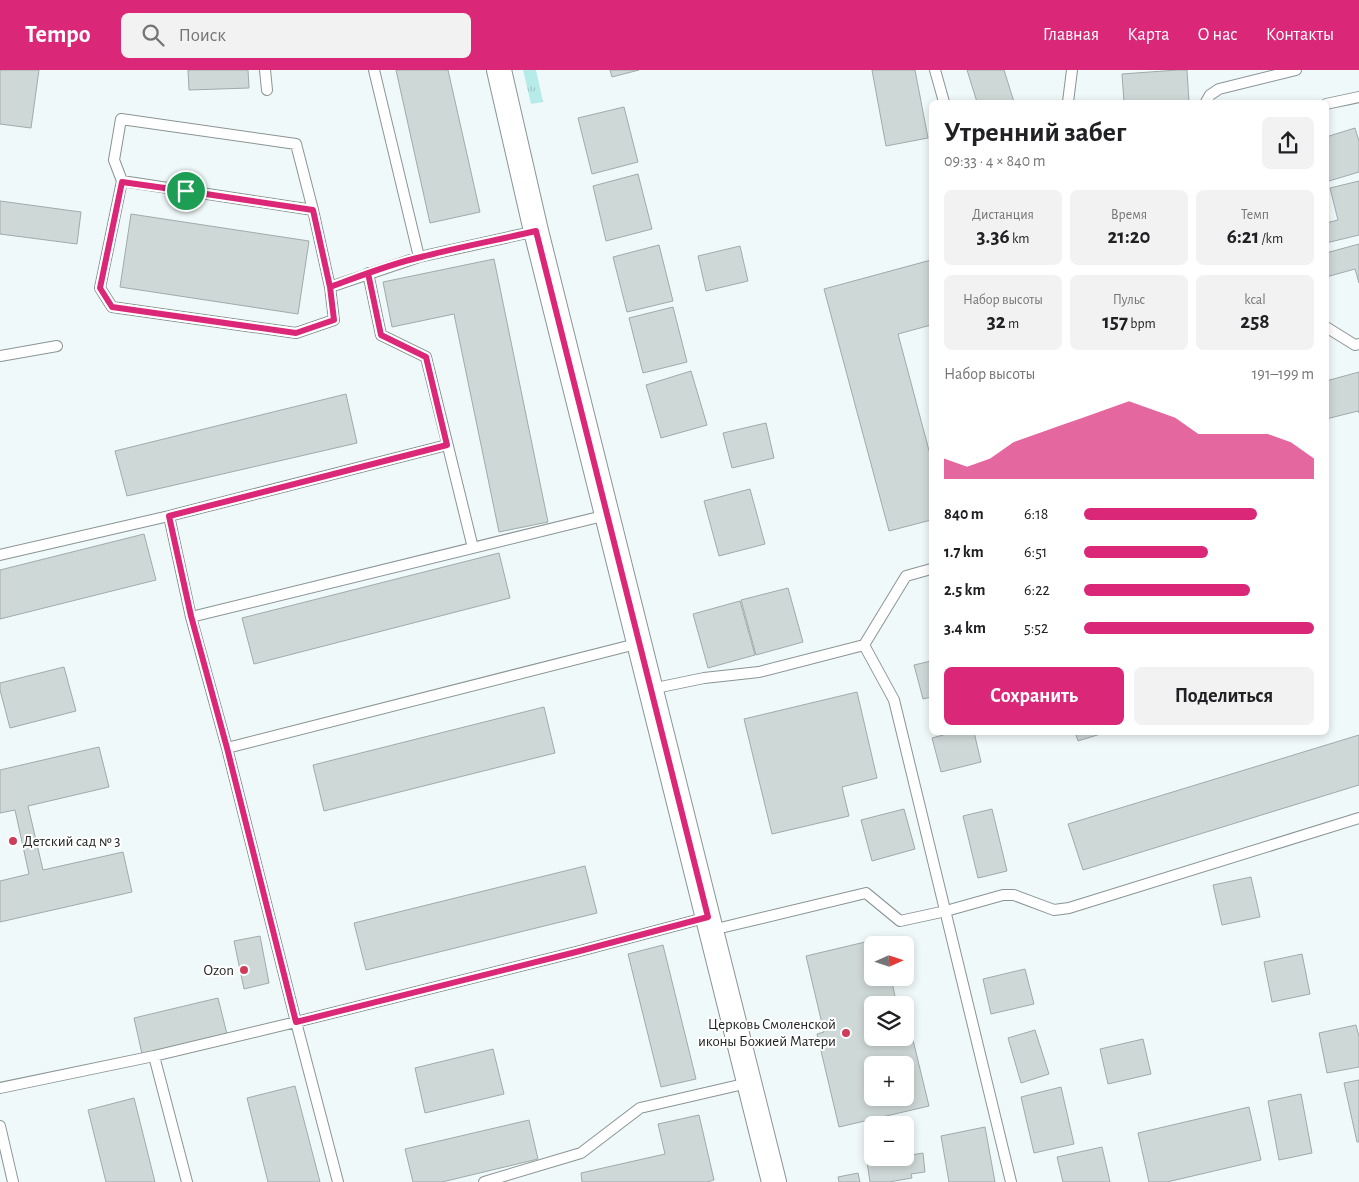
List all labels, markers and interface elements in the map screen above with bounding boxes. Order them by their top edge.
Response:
search box [121,13,471,58]
icon: search [139,21,167,49]
text: Tempo [25,23,91,47]
text: Поиск [179,26,226,45]
text: Главная [1043,26,1099,44]
text: Карта [1127,26,1169,44]
text: О нас [1197,26,1238,44]
text: Контакты [1266,26,1334,44]
button: share [1262,117,1314,169]
text: Утренний забег [944,119,1126,147]
text: 09:33 · 4 × 840 m [944,153,1046,169]
pin [165,170,207,212]
icon: arrive [172,177,200,205]
text: Дистанция [972,208,1034,222]
text: Время [1111,208,1147,222]
text: Темп [1241,208,1269,222]
text: 3.36 [977,226,1010,247]
text: 21:20 [1107,226,1151,247]
text: 6:21 [1227,226,1259,247]
text: km [1010,232,1029,246]
text: /km [1259,232,1283,246]
text: Набор высоты [963,293,1043,307]
text: Пульс [1113,293,1145,307]
text: kcal [1244,293,1266,307]
text: 32 [987,311,1006,332]
text: 157 [1102,311,1128,332]
text: 258 [1240,311,1270,332]
text: m [1006,317,1019,331]
text: bpm [1128,317,1156,331]
text: Набор высоты [944,366,1035,382]
text: 191–199 m [1252,366,1314,382]
text: 840 m [944,506,984,522]
text: 6:18 [1024,506,1048,522]
text: 1.7 km [944,544,984,560]
text: 6:51 [1024,544,1047,560]
text: 2.5 km [944,582,985,598]
text: 6:22 [1024,582,1050,598]
text: 3.4 km [944,620,986,636]
text: 5:52 [1024,620,1048,636]
button: Сохранить [944,667,1124,725]
button: Поделиться [1134,667,1314,725]
place label: Детский сад № 3 [23,834,120,849]
marker: Детский сад № 3 [7,835,19,847]
north arrow [864,936,914,986]
map controls [864,936,914,1166]
place label: Ozon [204,963,234,978]
marker: Ozon [238,964,250,976]
button: layers [864,996,914,1046]
place label: Церковь Смоленской иконы Божией Матери [698,1017,836,1049]
marker: Церковь Смоленской иконы Божией Матери [840,1027,852,1039]
button: + [864,1056,914,1106]
button: − [864,1116,914,1166]

